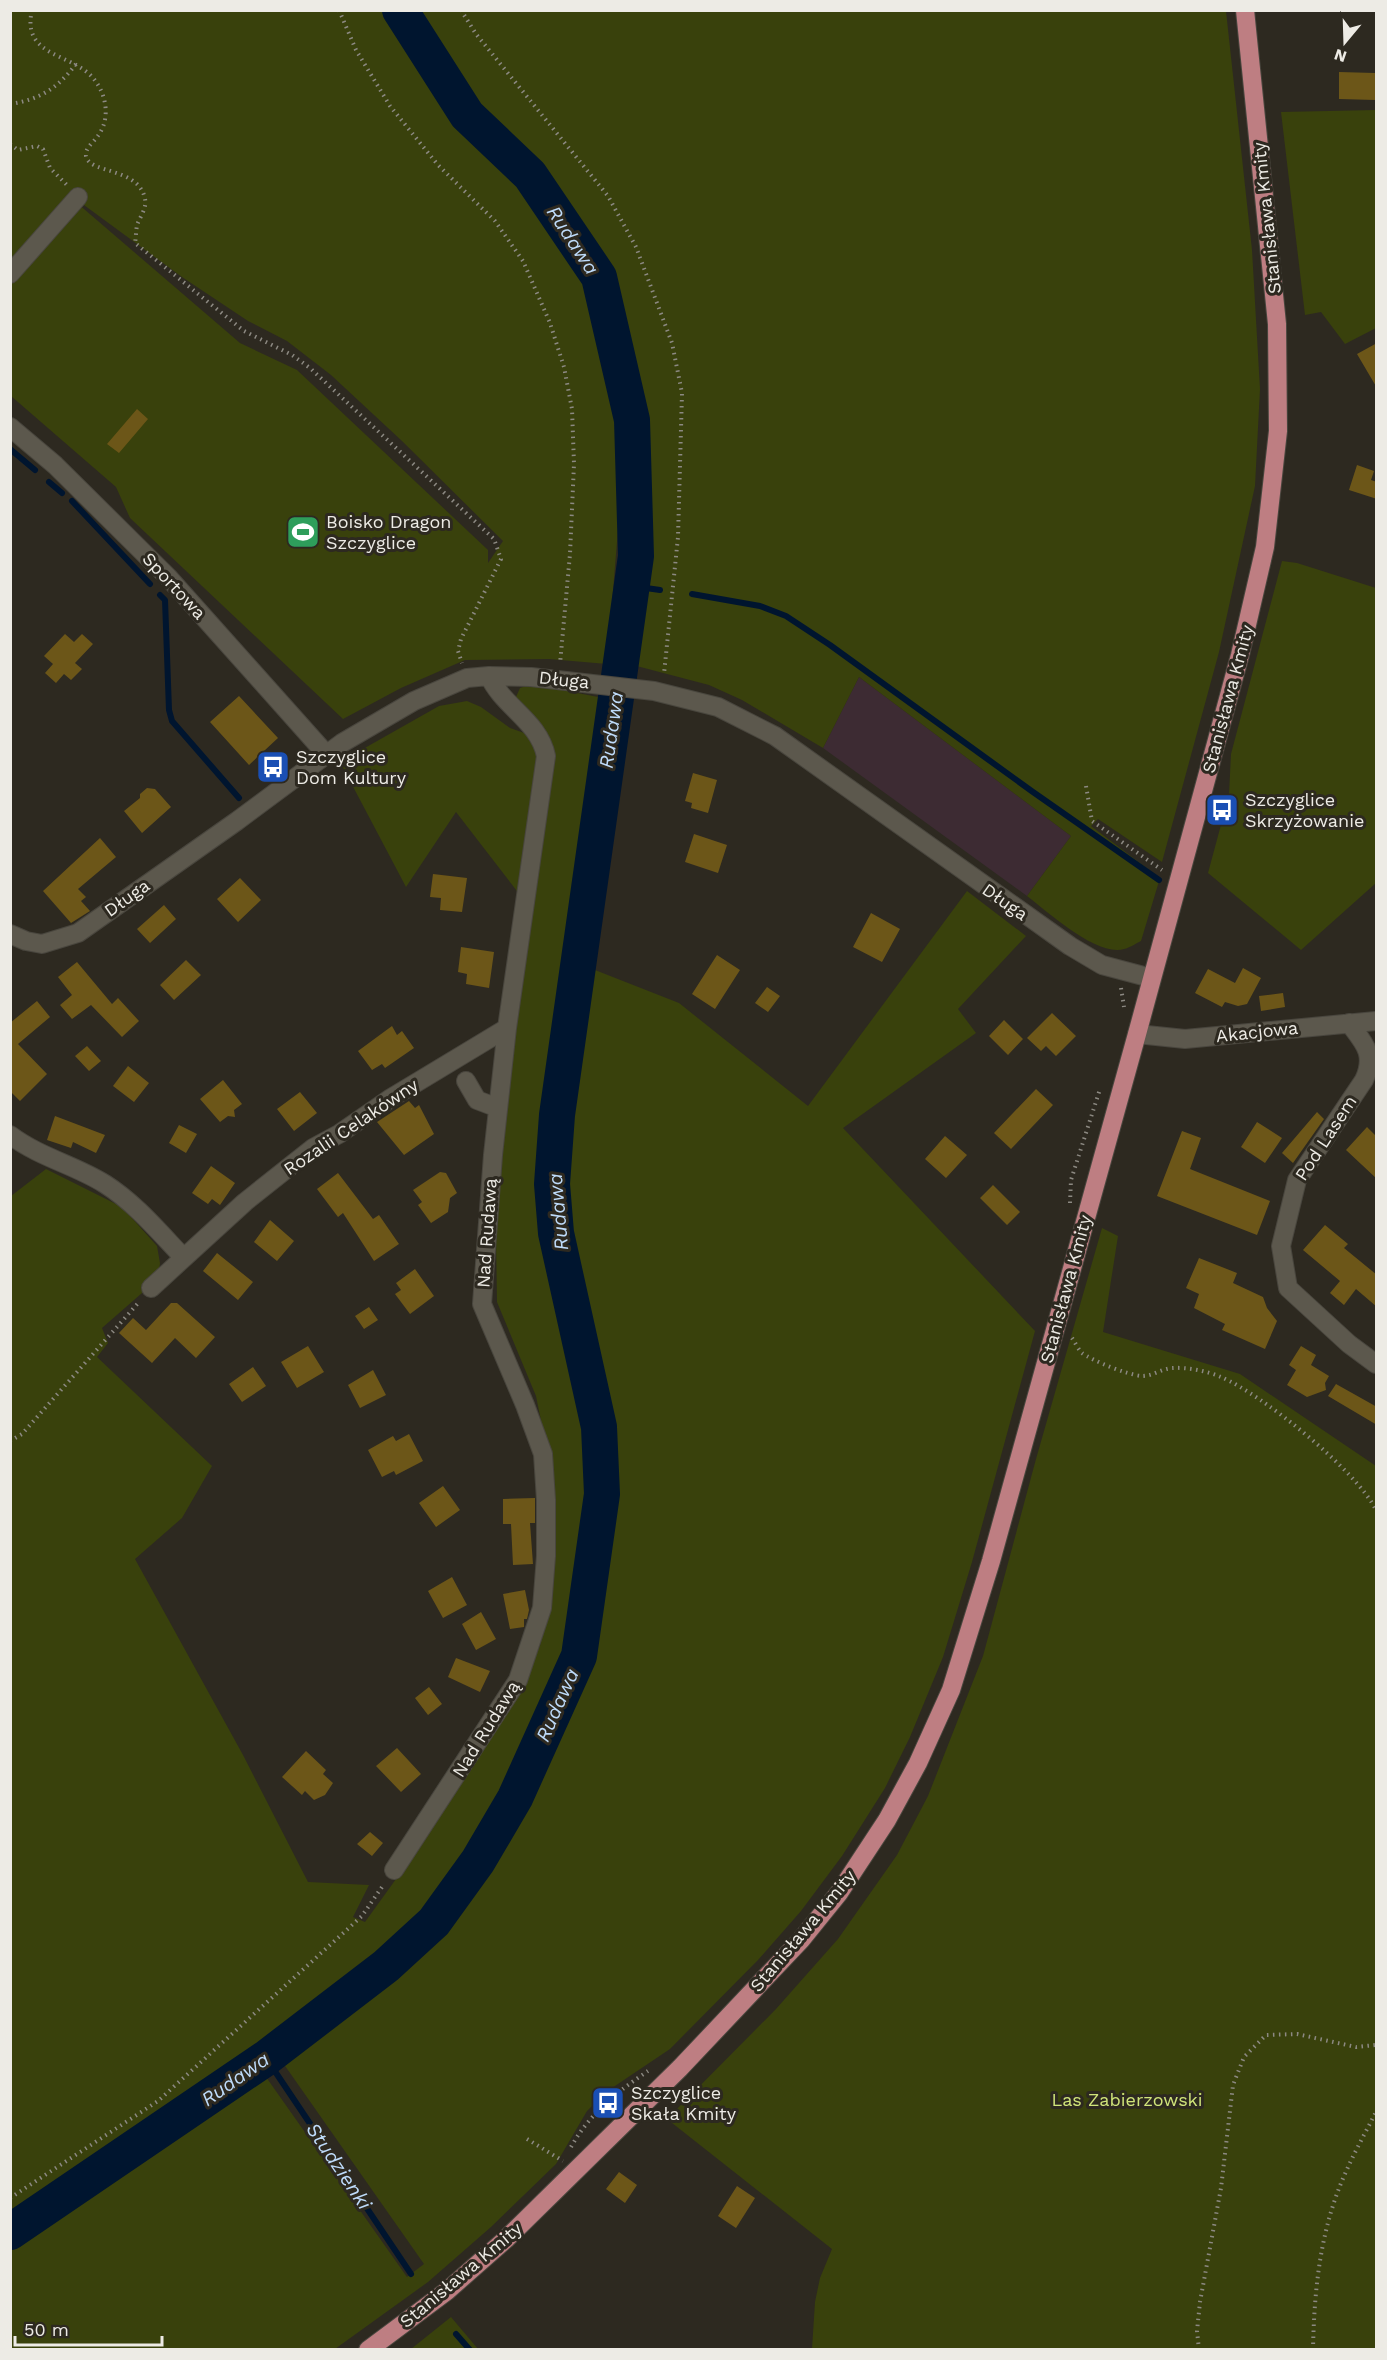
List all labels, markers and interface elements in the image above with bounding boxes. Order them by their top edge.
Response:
north arrow [1315,12,1375,72]
text: N [1332,45,1349,67]
street label: Stanisława Kmity [1248,140,1285,295]
water label: Rudawa [542,201,604,279]
place label: Boisko Dragon Szczyglice [326,511,451,553]
sports icon: Boisko Dragon Szczyglice [285,514,321,550]
street label: Sportowa [138,548,210,623]
street label: Stanisława Kmity [1198,622,1258,775]
street label: Długa [538,666,590,693]
water label: Rudawa [594,690,628,770]
place label: Szczyglice Dom Kultury [296,746,407,788]
bus stop icon: Szczyglice Dom Kultury [255,749,291,785]
place label: Szczyglice Skrzyżowanie [1245,789,1364,831]
bus stop icon: Szczyglice Skrzyżowanie [1204,792,1240,828]
street label: Długa [100,874,153,921]
street label: Długa [979,878,1032,925]
street label: Akacjowa [1215,1017,1299,1046]
street label: Rozalii Celakówny [280,1073,422,1179]
street label: Pod Lasem [1290,1091,1361,1184]
water label: Rudawa [543,1172,573,1252]
street label: Nad Rudawą [472,1177,501,1289]
street label: Stanisława Kmity [1036,1212,1096,1365]
water label: Rudawa [530,1665,584,1745]
street label: Nad Rudawą [448,1677,524,1781]
street label: Stanisława Kmity [745,1865,860,1996]
water label: Rudawa [196,2047,274,2111]
place label: Szczyglice Skała Kmity [631,2082,737,2124]
bus stop icon: Szczyglice Skała Kmity [590,2085,626,2121]
park label: Las Zabierzowski [1051,2089,1203,2110]
water label: Studzienki [301,2118,377,2215]
street label: Stanisława Kmity [395,2217,526,2332]
scale bar [15,2309,162,2347]
text: 50 m [24,2319,69,2340]

